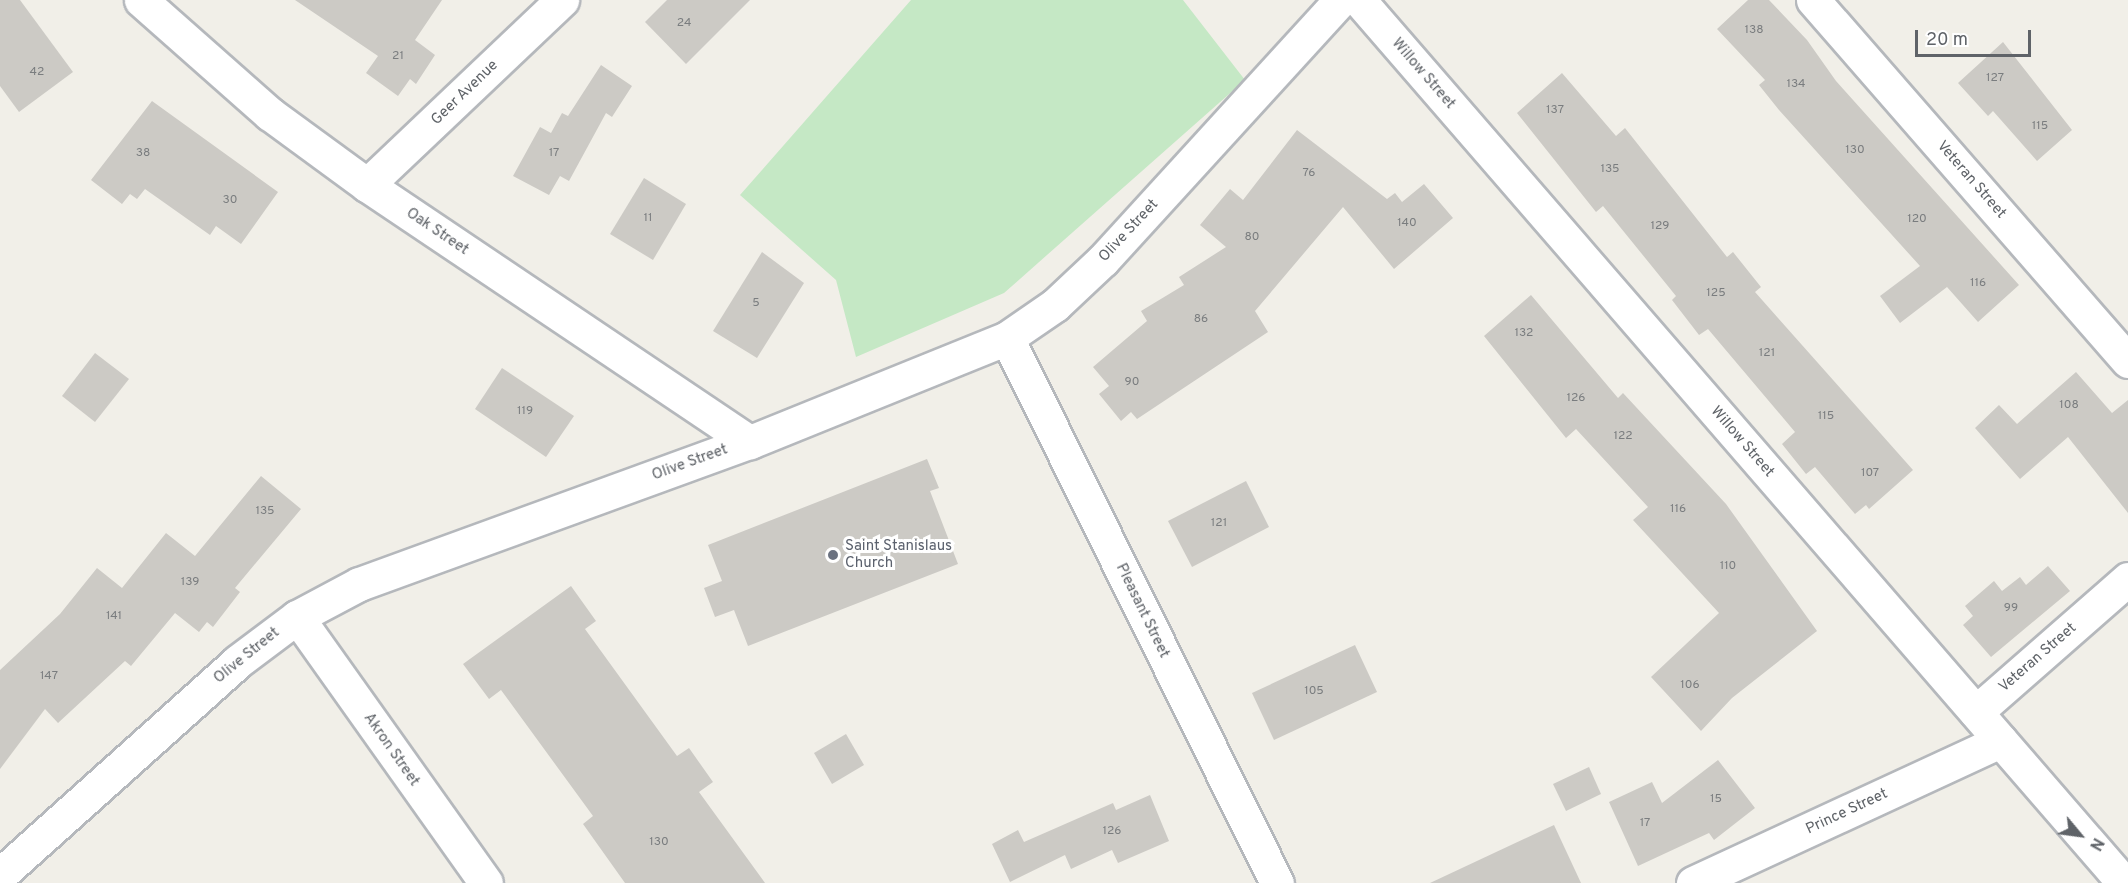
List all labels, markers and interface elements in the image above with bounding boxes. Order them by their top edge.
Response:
house number: 24 [677,17,691,31]
scale bar [1918,18,2034,56]
house number: 138 [1744,24,1764,38]
text: 20 m [1926,29,1968,52]
street label: Willow Street [1387,35,1459,113]
house number: 21 [392,50,404,64]
street label: Geer Avenue [428,57,502,129]
house number: 42 [30,66,44,80]
house number: 127 [1986,72,2004,86]
house number: 134 [1786,78,1806,92]
house number: 137 [1546,104,1564,118]
house number: 115 [2032,120,2048,134]
street label: Veteran Street [1932,138,2010,222]
house number: 130 [1845,144,1865,158]
house number: 38 [136,147,150,161]
house number: 17 [549,147,559,161]
house number: 135 [1600,163,1620,177]
house number: 76 [1303,167,1315,181]
house number: 30 [223,194,237,208]
street label: Olive Street [1095,196,1163,266]
street label: Oak Street [402,205,472,259]
house number: 11 [644,212,652,226]
house number: 120 [1907,213,1927,227]
house number: 140 [1397,217,1417,231]
house number: 129 [1651,220,1669,234]
house number: 80 [1245,231,1259,245]
house number: 116 [1970,277,1986,291]
house number: 125 [1706,287,1726,301]
house number: 5 [752,297,760,311]
house number: 86 [1194,313,1208,327]
house number: 132 [1515,327,1533,341]
house number: 121 [1759,347,1775,361]
house number: 90 [1125,376,1139,390]
house number: 126 [1567,392,1585,406]
house number: 108 [2059,399,2079,413]
street label: Willow Street [1706,403,1778,481]
house number: 119 [517,405,533,419]
house number: 115 [1818,410,1834,424]
house number: 122 [1613,430,1633,444]
street label: Olive Street [650,441,730,485]
house number: 107 [1861,467,1879,481]
house number: 116 [1670,503,1686,517]
house number: 135 [255,505,275,519]
house number: 121 [1211,517,1227,531]
place label: Saint Stanislaus Church [845,537,952,572]
marker: Saint Stanislaus Church [826,548,840,562]
house number: 110 [1720,560,1736,574]
street label: Pleasant Street [1111,561,1173,661]
house number: 139 [181,576,199,590]
house number: 99 [2004,602,2018,616]
house number: 141 [106,610,122,624]
street label: Veteran Street [1996,619,2080,697]
street label: Olive Street [211,624,283,688]
house number: 147 [40,670,58,684]
house number: 106 [1680,679,1700,693]
house number: 105 [1304,685,1324,699]
street label: Akron Street [359,710,423,790]
street label: Prince Street [1803,785,1891,839]
house number: 15 [1710,793,1722,807]
north arrow [2050,805,2110,865]
house number: 17 [1640,817,1650,831]
house number: 126 [1103,825,1121,839]
text: N [2084,834,2107,854]
house number: 130 [649,836,669,850]

